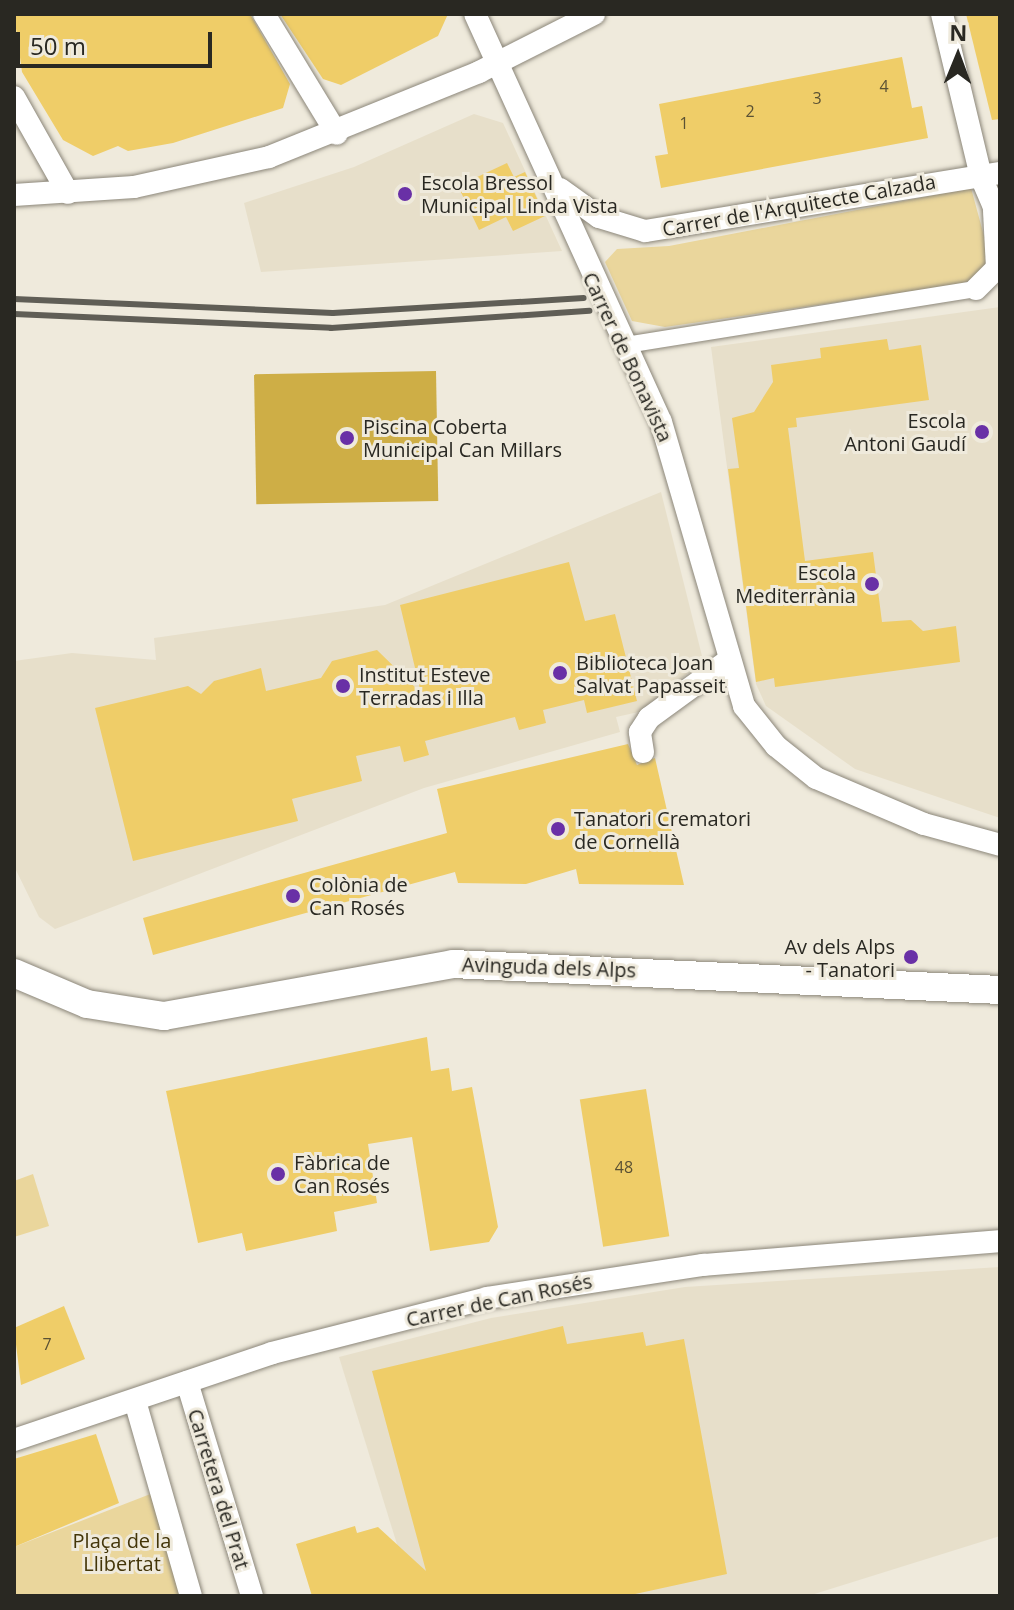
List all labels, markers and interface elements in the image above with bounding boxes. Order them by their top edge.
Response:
scale bar [20,16,216,66]
north arrow [918,16,998,96]
text: N [949,17,968,47]
text: 50 m [30,29,86,62]
house number: 4 [879,76,889,96]
house number: 3 [812,88,822,108]
house number: 2 [745,101,755,121]
house number: 1 [679,113,689,133]
street label: Carrer de l'Arquitecte Calzada [660,169,938,241]
place label: Escola Bressol Municipal Linda Vista [421,170,618,217]
marker: Escola Bressol Municipal Linda Vista [396,185,414,203]
street label: Carrer de Bonavista [578,268,678,446]
place label: Escola Antoni Gaudí [844,408,966,455]
place label: Piscina Coberta Municipal Can Millars [363,414,562,461]
marker: Escola Antoni Gaudí [973,423,991,441]
marker: Piscina Coberta Municipal Can Millars [338,429,356,447]
place label: Escola Mediterrània [735,560,856,607]
marker: Escola Mediterrània [863,575,881,593]
place label: Biblioteca Joan Salvat Papasseit [576,650,726,697]
place label: Institut Esteve Terradas i Illa [359,662,491,709]
marker: Biblioteca Joan Salvat Papasseit [551,664,569,682]
marker: Institut Esteve Terradas i Illa [334,677,352,695]
place label: Tanatori Crematori de Cornellà [574,806,751,853]
marker: Tanatori Crematori de Cornellà [549,820,567,838]
place label: Colònia de Can Rosés [309,872,408,919]
marker: Colònia de Can Rosés [284,887,302,905]
place label: Av dels Alps - Tanatori [784,934,895,981]
marker: Av dels Alps - Tanatori [902,948,920,966]
street label: Avinguda dels Alps [461,952,637,982]
place label: Fàbrica de Can Rosés [294,1150,390,1197]
house number: 48 [615,1157,633,1177]
marker: Fàbrica de Can Rosés [269,1165,287,1183]
street label: Carrer de Can Rosés [404,1269,594,1331]
house number: 7 [42,1334,52,1354]
street label: Carretera del Prat [183,1406,255,1572]
park label: Plaça de la Llibertat [73,1528,171,1575]

